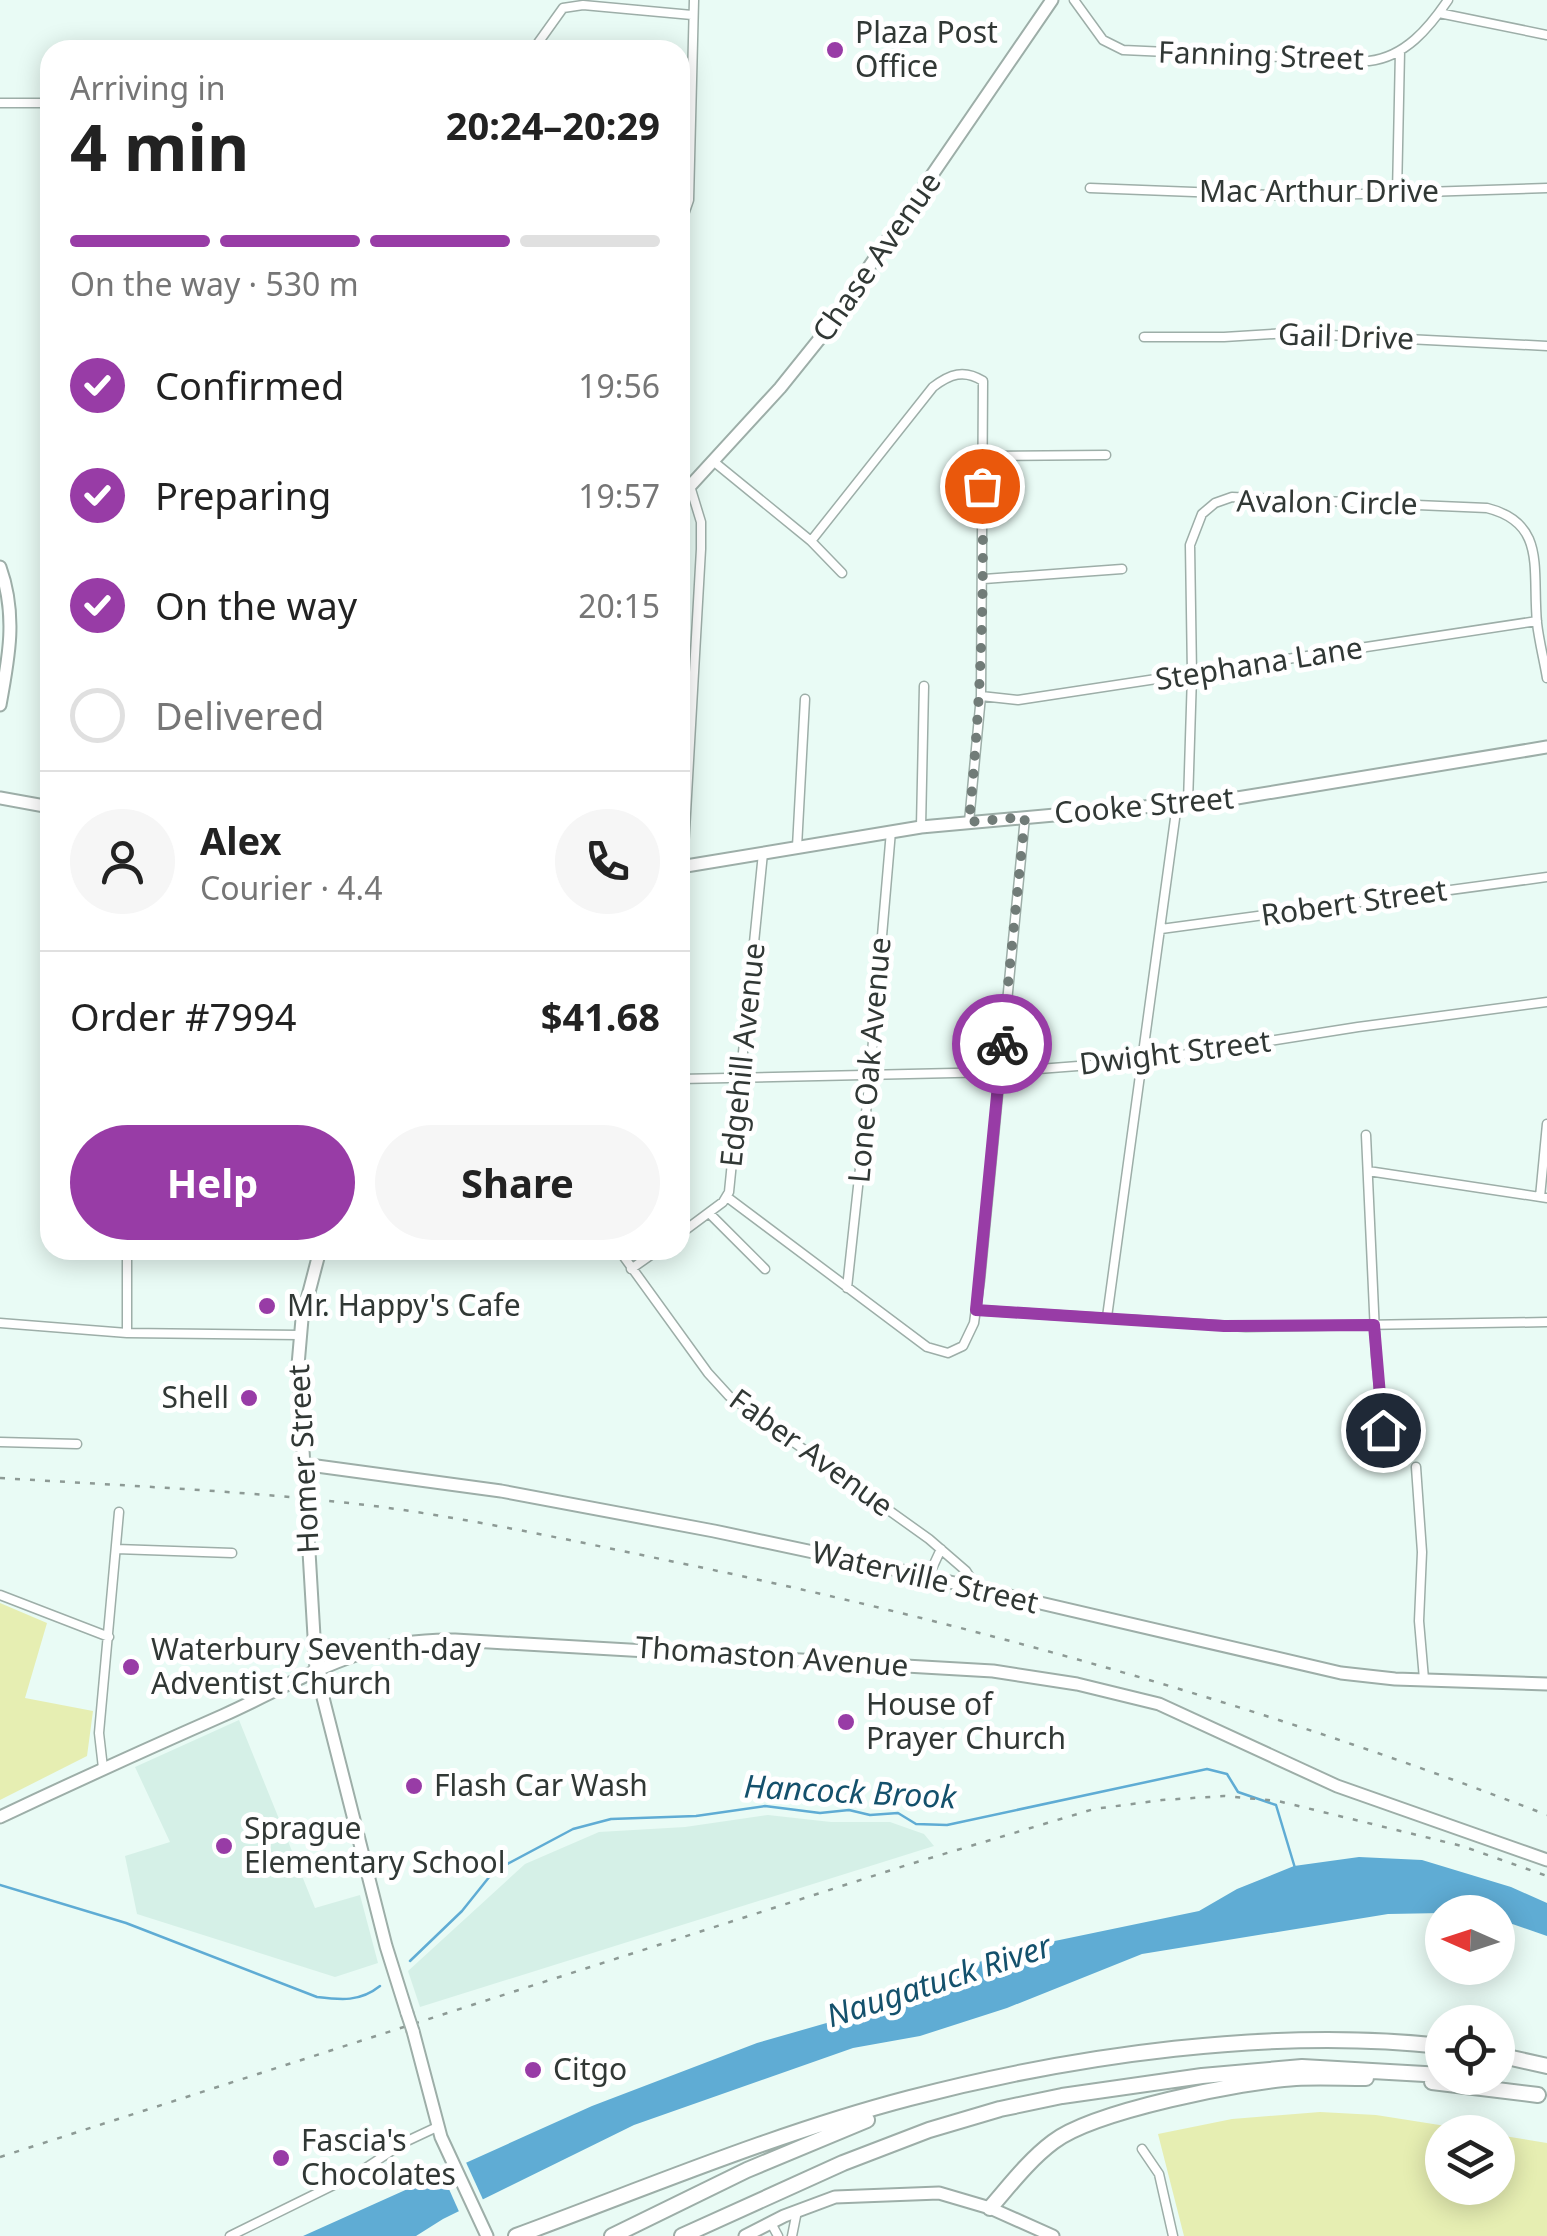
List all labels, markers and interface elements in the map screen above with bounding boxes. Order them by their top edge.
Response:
place label: Plaza Post Office [855,11,998,86]
street label: Fanning Street [1158,30,1365,79]
marker: Plaza Post Office [824,39,846,61]
text: Arriving in [70,66,225,109]
text: 20:24–20:29 [446,99,660,151]
text: 4 min [70,102,249,190]
street label: Chase Avenue [802,163,950,349]
street label: Mac Arthur Drive [1199,170,1439,211]
text: On the way · 530 m [70,262,359,305]
street label: Gail Drive [1277,313,1415,358]
icon: check [70,358,125,413]
text: Confirmed [155,359,344,411]
text: 19:56 [578,364,660,407]
pin [940,444,1025,529]
icon: bag [955,459,1010,514]
icon: check [70,468,125,523]
text: Preparing [155,469,331,521]
text: 19:57 [578,474,660,517]
street label: Avalon Circle [1236,479,1418,524]
icon: check [70,578,125,633]
text: On the way [155,579,357,631]
text: 20:15 [578,584,660,627]
street label: Stephana Lane [1152,626,1365,699]
text: Delivered [155,689,324,741]
street label: Cooke Street [1053,776,1235,833]
button: person [70,809,175,914]
button: phone [555,809,660,914]
text: Alex [200,814,282,866]
text: Courier · 4.4 [200,866,383,909]
street label: Robert Street [1258,868,1449,935]
street label: Lone Oak Avenue [837,935,900,1184]
street label: Edgehill Avenue [709,941,774,1169]
text: Order #7994 [70,990,296,1042]
text: $41.68 [541,990,660,1042]
courier [952,994,1052,1094]
icon: bike [975,1017,1030,1072]
street label: Dwight Street [1077,1019,1273,1084]
button: Help [70,1125,355,1240]
button: Share [375,1125,660,1240]
place label: Mr. Happy's Cafe [287,1284,521,1325]
marker: Mr. Happy's Cafe [256,1295,278,1317]
street label: Homer Street [277,1363,328,1555]
place label: Shell [162,1376,229,1417]
street label: Faber Avenue [722,1378,902,1525]
marker: Shell [238,1387,260,1409]
pin [1341,1388,1426,1473]
icon: home [1356,1403,1411,1458]
street label: Waterville Street [808,1531,1043,1623]
street label: Thomaston Avenue [634,1626,910,1685]
place label: Waterbury Seventh-day Adventist Church [151,1628,482,1703]
marker: Waterbury Seventh-day Adventist Church [120,1656,142,1678]
place label: House of Prayer Church [866,1683,1066,1758]
marker: House of Prayer Church [835,1711,857,1733]
water label: Hancock Brook [743,1763,959,1818]
place label: Flash Car Wash [434,1764,648,1805]
marker: Flash Car Wash [403,1775,425,1797]
place label: Sprague Elementary School [244,1807,505,1882]
marker: Sprague Elementary School [213,1835,235,1857]
north arrow [1425,1895,1515,1985]
map controls [1425,1895,1515,2205]
water label: Naugatuck River [821,1923,1058,2036]
button: locate [1425,2005,1515,2095]
place label: Citgo [553,2048,627,2089]
marker: Citgo [522,2059,544,2081]
button: layers [1425,2115,1515,2205]
place label: Fascia's Chocolates [301,2119,456,2194]
marker: Fascia's Chocolates [270,2147,292,2169]

